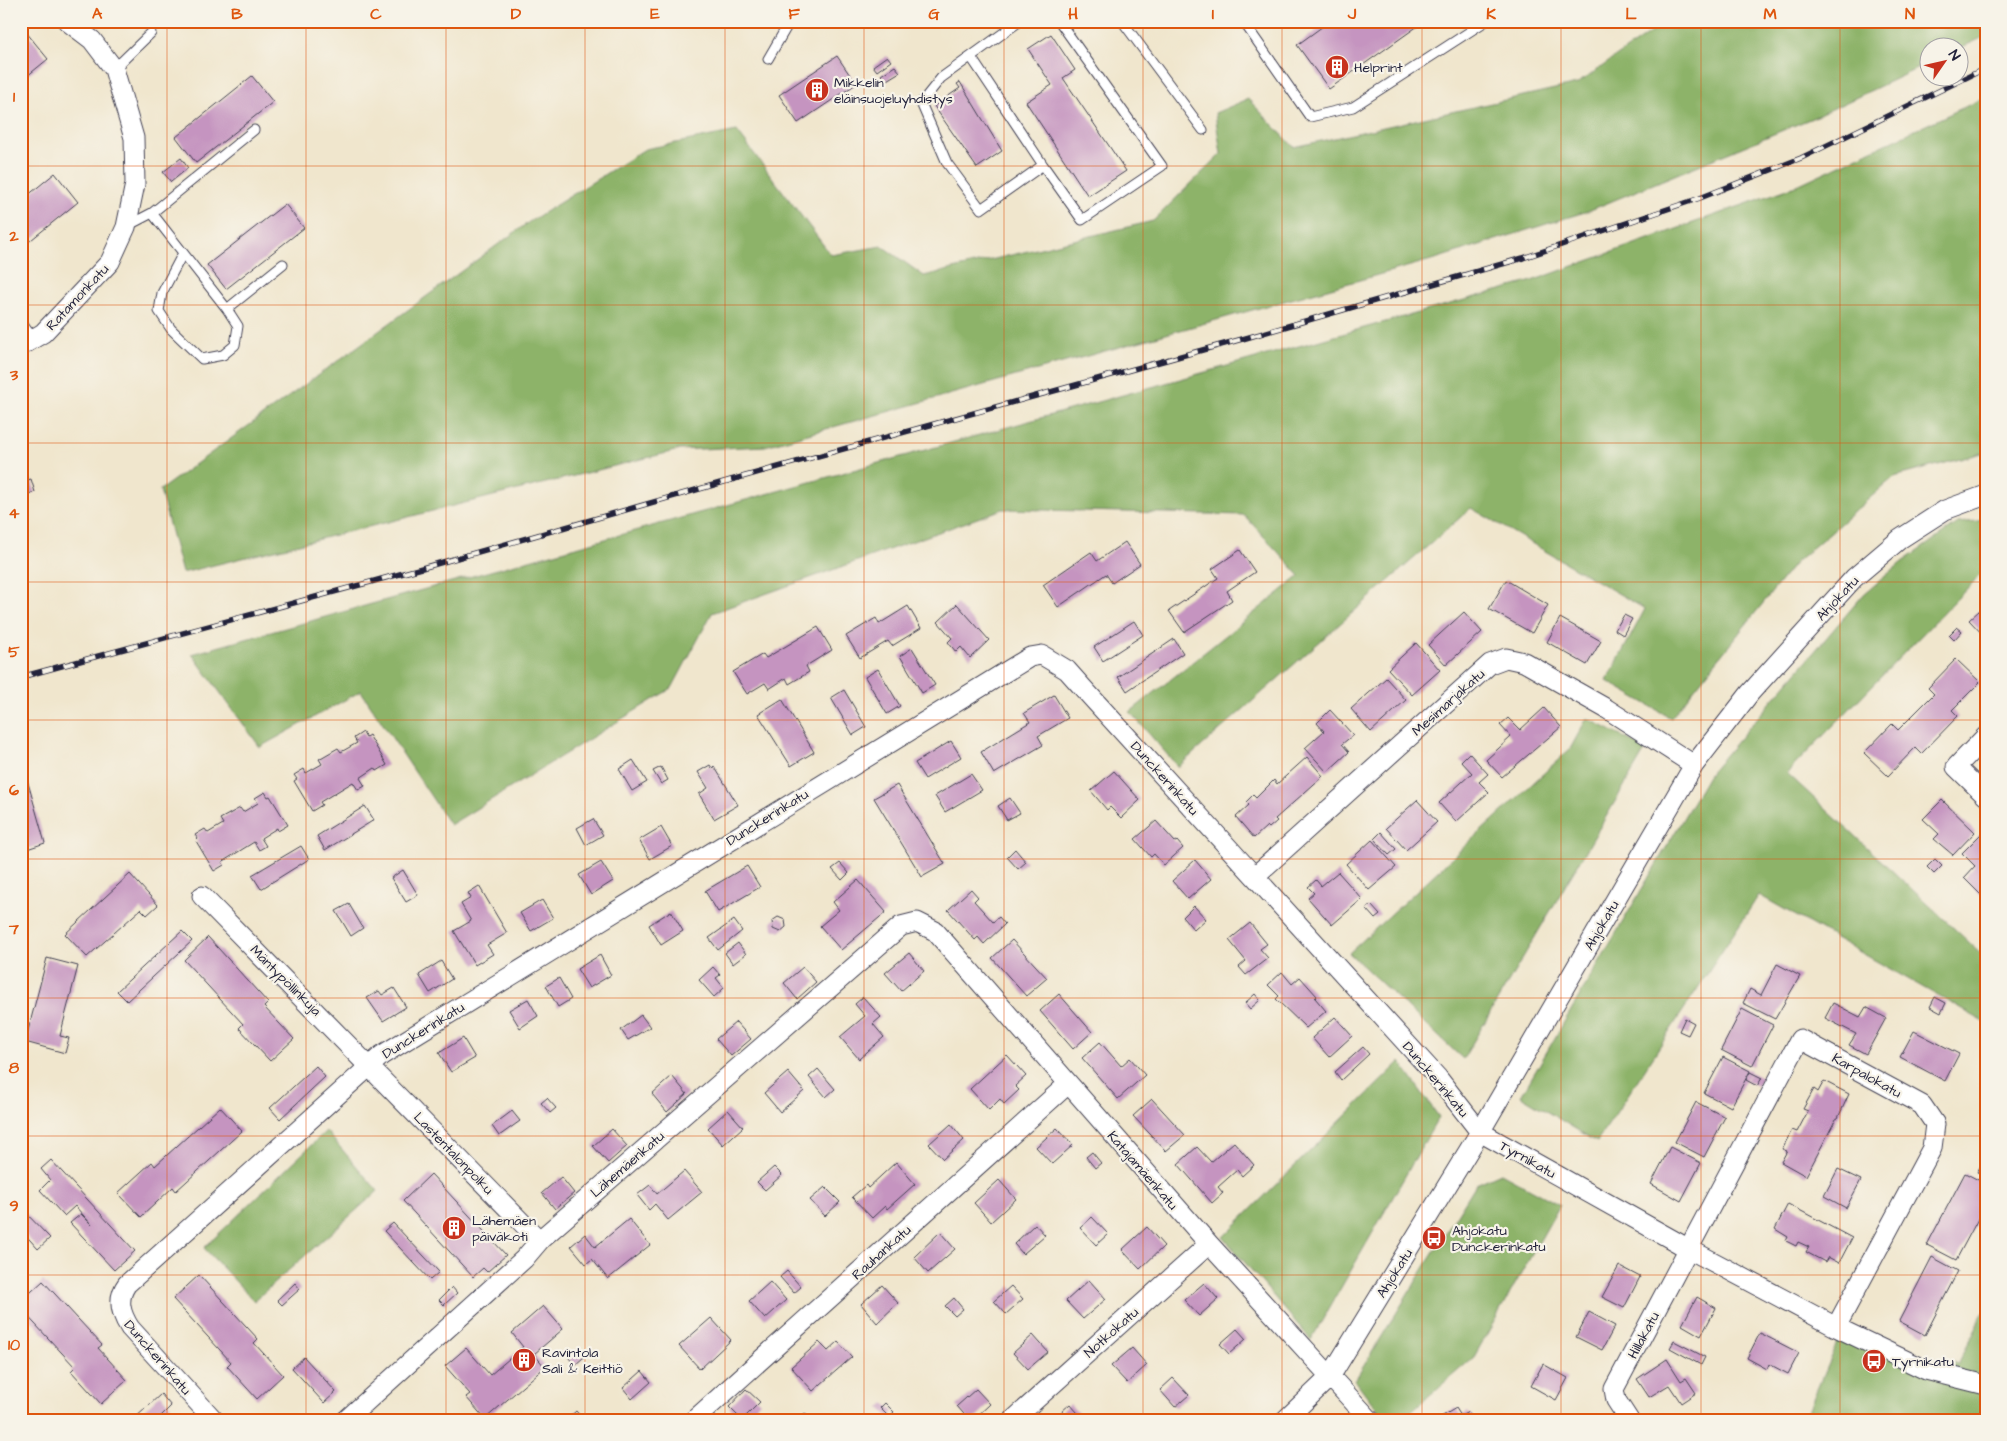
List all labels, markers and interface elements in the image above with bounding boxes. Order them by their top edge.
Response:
text: A [92,3,103,25]
text: B [231,3,243,25]
text: C [370,3,382,25]
text: D [511,3,522,25]
text: E [650,3,660,25]
text: F [788,3,800,25]
text: G [928,3,940,25]
text: H [1068,3,1078,25]
text: I [1212,3,1214,25]
text: J [1347,3,1357,25]
text: K [1486,3,1496,25]
text: L [1625,3,1637,25]
text: M [1763,3,1777,25]
text: N [1905,3,1915,25]
north arrow [1920,38,1970,88]
text: N [1943,46,1965,65]
building icon: Helprint [1324,54,1350,80]
place label: Helprint [1354,58,1403,78]
place label: Mikkelin eläinsuojeluyhdistys [834,73,953,109]
building icon: Mikkelin eläinsuojeluyhdistys [804,77,830,103]
text: 1 [13,86,16,108]
text: 2 [8,225,19,247]
street label: Ratamonkatu [42,260,114,335]
text: 3 [9,364,19,386]
text: 4 [9,502,20,524]
street label: Ahjokatu [1812,572,1864,626]
text: 5 [8,641,20,663]
street label: Mesimarjakatu [1408,664,1490,741]
street label: Dunckerinkatu [1126,737,1203,820]
text: 6 [9,779,19,801]
street label: Dunckerinkatu [723,785,813,851]
street label: Ahjokatu [1580,897,1624,954]
text: 7 [8,918,19,940]
street label: Mäntypöllinkuja [245,941,325,1021]
street label: Dunckerinkatu [379,998,469,1064]
street label: Dunckerinkatu [1398,1037,1473,1122]
street label: Karpalokatu [1828,1049,1905,1103]
text: 8 [9,1057,20,1079]
street label: Lastentalonpolku [409,1108,498,1199]
street label: Lähemäenkatu [586,1127,669,1203]
street label: Katajamäenkatu [1102,1127,1182,1215]
street label: Tyrnikatu [1496,1136,1559,1184]
text: 9 [9,1195,19,1217]
place label: Lähemäen päiväkoti [472,1211,536,1247]
building icon: Lähemäen päiväkoti [441,1215,467,1241]
street label: Rauhankatu [848,1221,916,1285]
place label: Ahjokatu Dunckerinkatu [1452,1221,1546,1257]
bus stop icon: Ahjokatu Dunckerinkatu [1421,1225,1447,1251]
street label: Ahjokatu [1372,1245,1418,1302]
street label: Notkokatu [1080,1303,1143,1363]
street label: Hillakatu [1623,1308,1665,1363]
street label: Dunckerinkatu [119,1316,195,1400]
text: 10 [8,1334,20,1356]
place label: Ravintola Sali & Keittiö [542,1343,623,1379]
building icon: Ravintola Sali & Keittiö [511,1347,537,1373]
bus stop icon: Tyrnikatu [1861,1348,1887,1374]
place label: Tyrnikatu [1892,1352,1954,1372]

